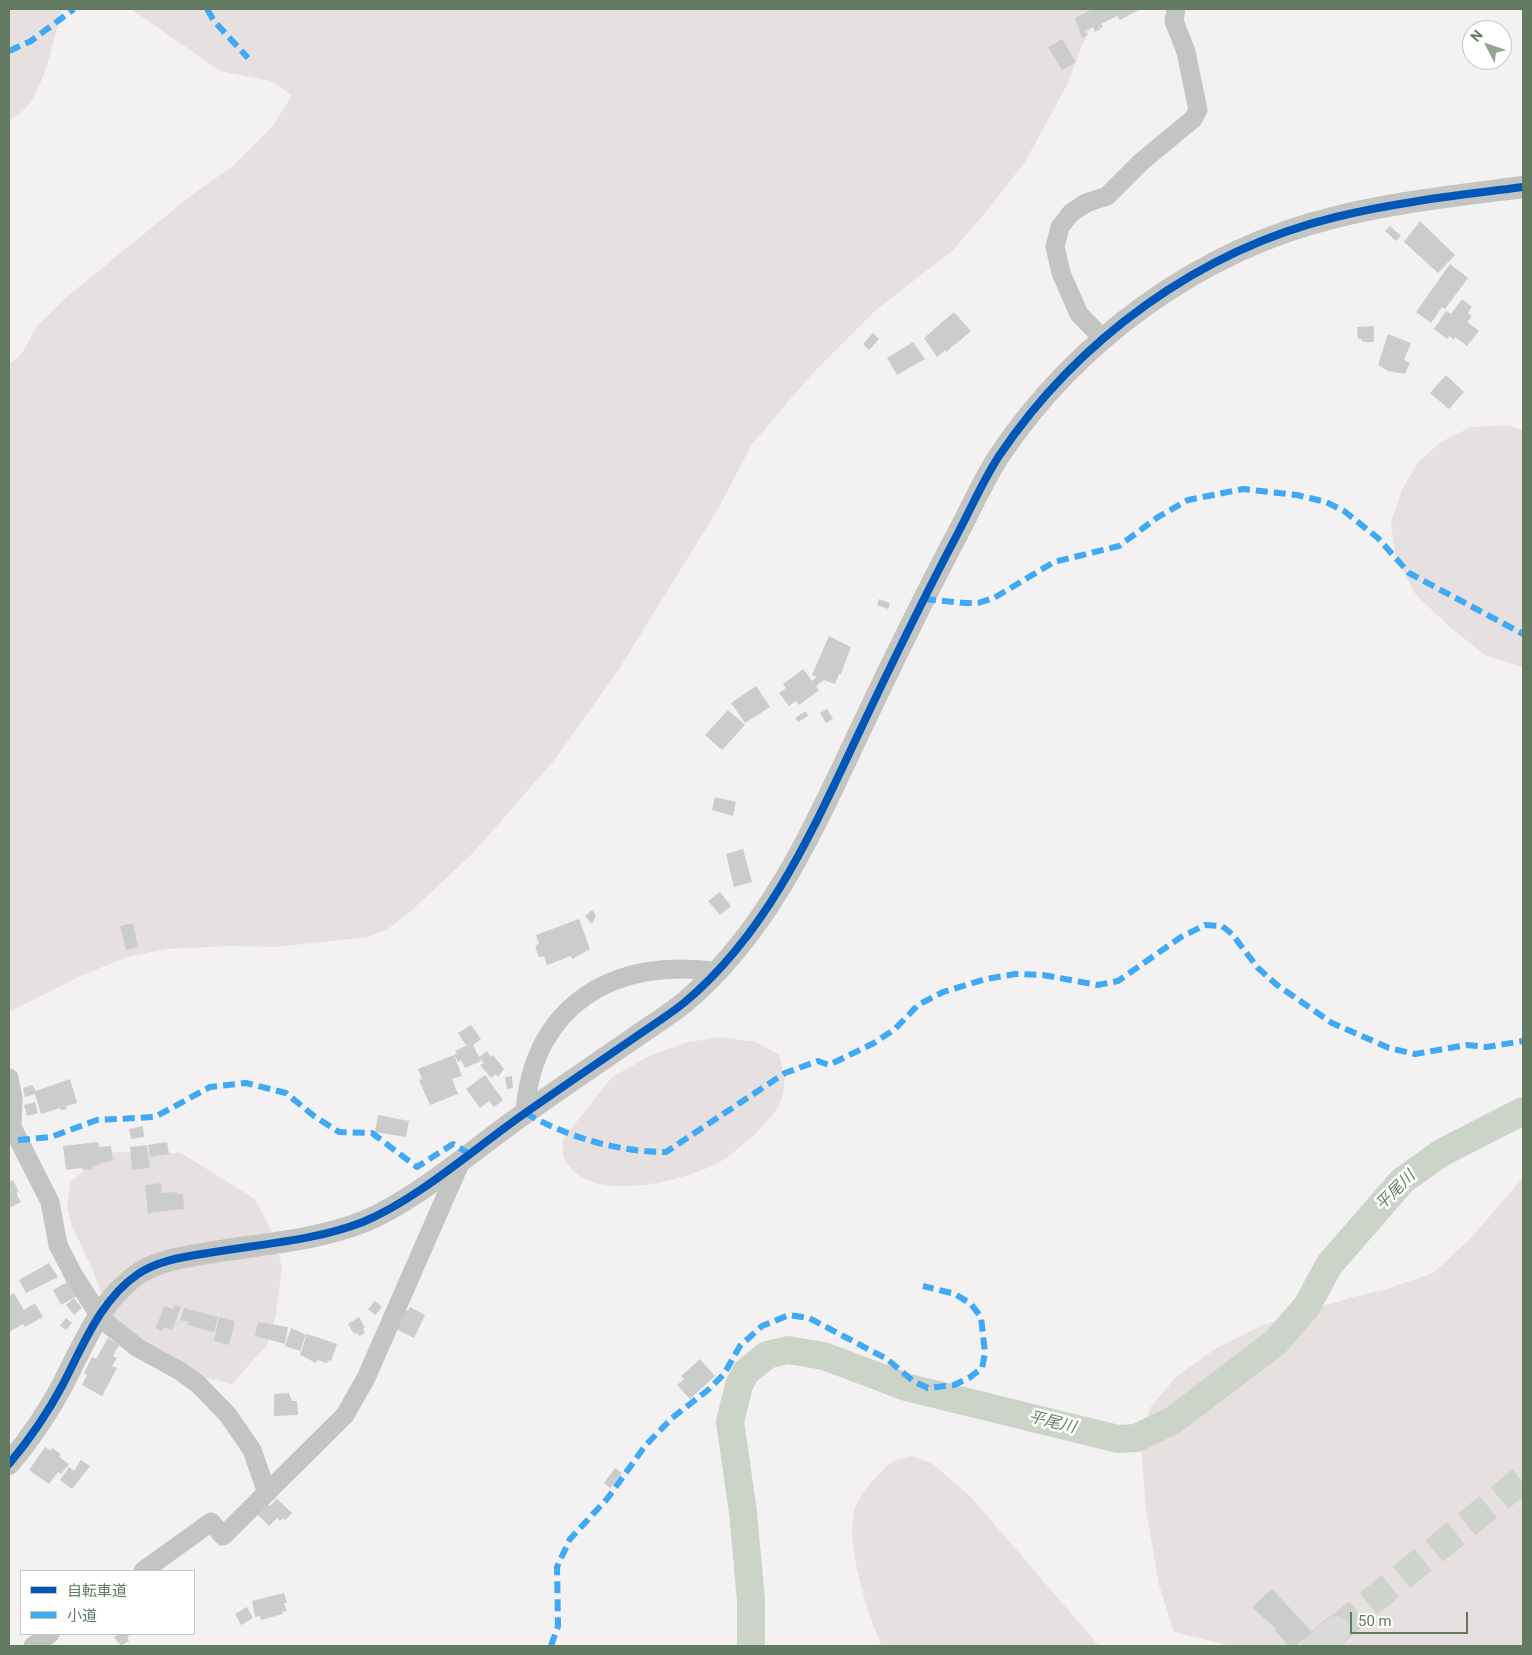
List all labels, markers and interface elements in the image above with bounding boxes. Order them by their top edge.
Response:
north arrow [1462,20,1512,70]
text: N [1467,27,1486,45]
water label: 平尾川 [1372,1167,1420,1215]
water label: 平尾川 [1026,1408,1078,1438]
legend [20,1570,195,1635]
text: 自転車道 [67,1582,127,1600]
scale bar [1352,1602,1470,1634]
text: 小道 [67,1607,97,1625]
text: 50 m [1358,1612,1392,1630]

